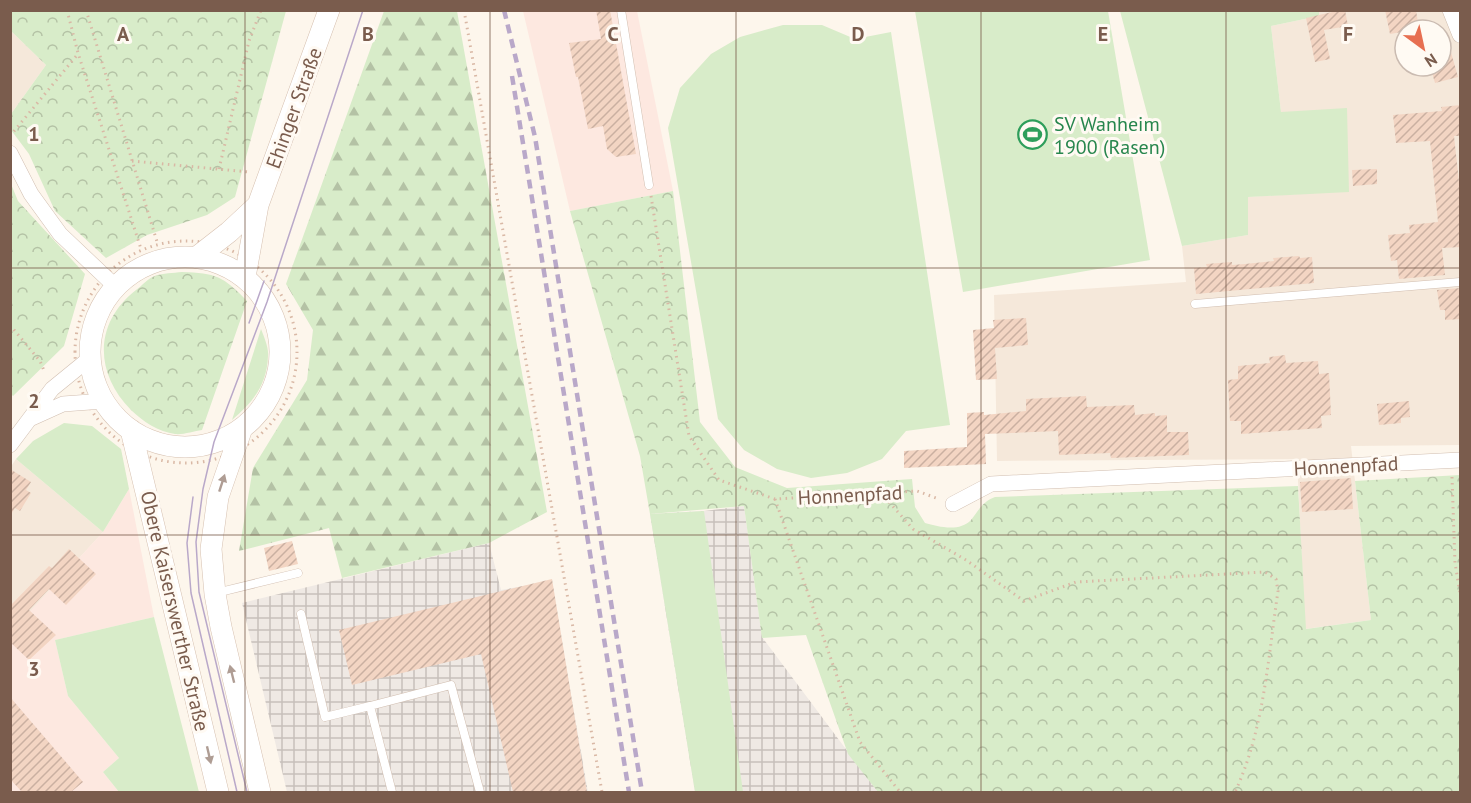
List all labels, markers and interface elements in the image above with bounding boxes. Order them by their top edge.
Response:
north arrow [1393,18,1453,78]
text: A [117,21,130,47]
text: B [362,21,374,47]
text: C [607,21,619,47]
text: D [852,21,865,47]
text: E [1098,21,1108,47]
text: F [1343,21,1353,47]
street label: Ehinger Straße [260,44,328,172]
text: N [1421,49,1441,72]
place label: SV Wanheim 1900 (Rasen) [1054,111,1165,160]
sports icon: SV Wanheim 1900 (Rasen) [1017,119,1049,151]
text: 1 [28,121,40,147]
text: 2 [28,388,40,414]
street label: Honnenpfad [1293,450,1399,482]
one-way arrow [218,474,228,492]
street label: Honnenpfad [797,479,903,511]
street label: Obere Kaiserswerther Straße [135,488,215,734]
text: 3 [28,656,40,682]
one-way arrow [227,665,236,684]
one-way arrow [205,746,214,765]

